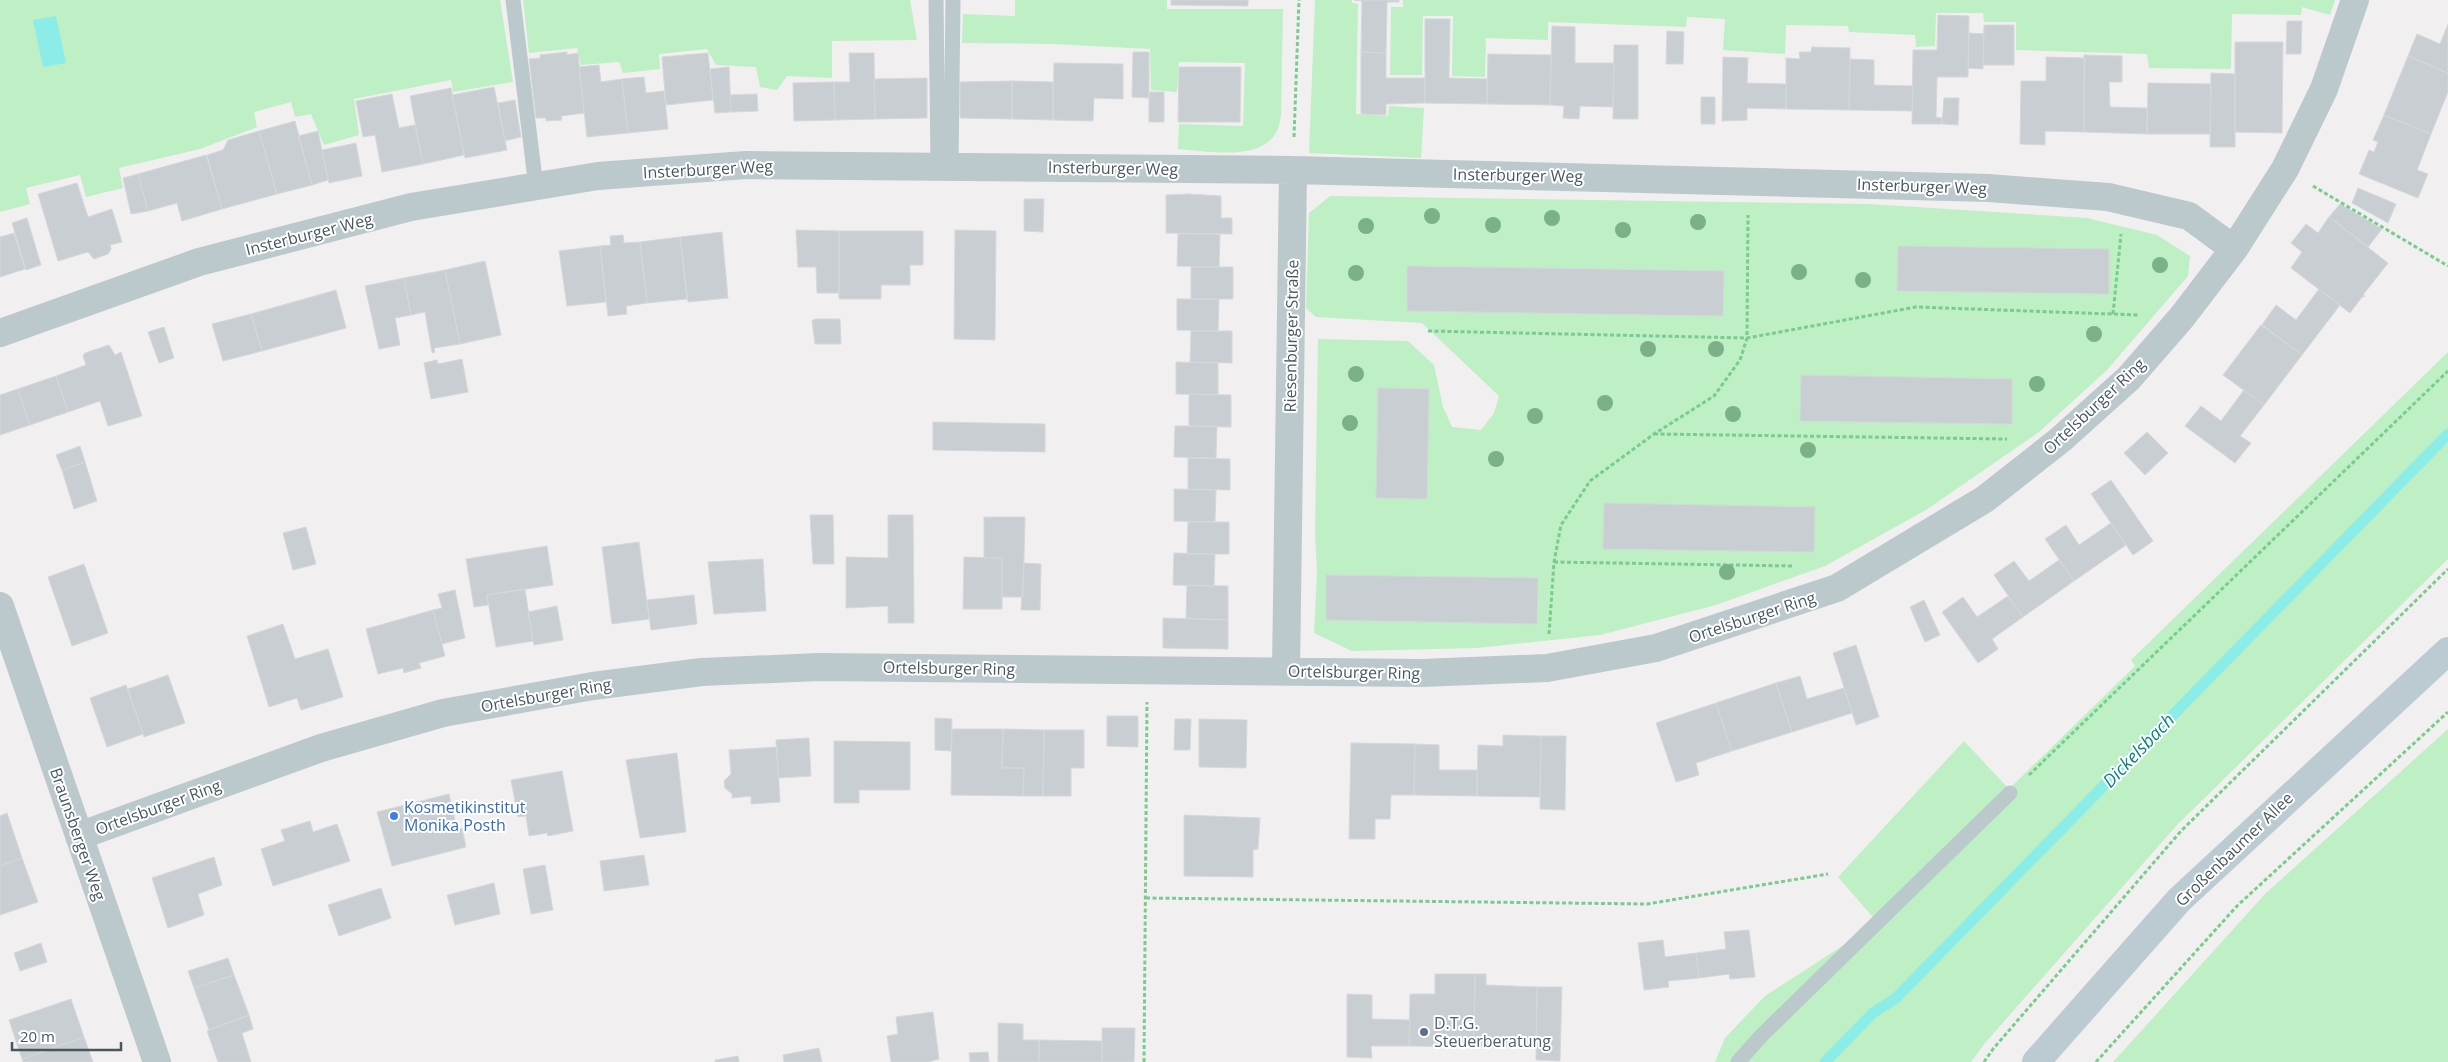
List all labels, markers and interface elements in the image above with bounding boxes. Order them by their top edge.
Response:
street label: Insterburger Weg [642,155,774,183]
street label: Insterburger Weg [1048,156,1179,180]
street label: Insterburger Weg [1453,163,1584,187]
street label: Insterburger Weg [1857,173,1988,199]
street label: Insterburger Weg [243,208,375,260]
street label: Riesenburger Straße [1279,259,1303,413]
street label: Ortelsburger Ring [2038,353,2150,459]
street label: Ortelsburger Ring [1686,586,1819,648]
street label: Ortelsburger Ring [883,656,1016,680]
street label: Ortelsburger Ring [1288,660,1421,684]
street label: Ortelsburger Ring [479,673,613,717]
water label: Dickelsbach [2097,708,2179,792]
street label: Braunsberger Weg [45,765,111,904]
street label: Ortelsburger Ring [92,774,224,840]
street label: Großenbaumer Allee [2170,787,2298,911]
place label: Kosmetikinstitut Monika Posth [404,796,526,836]
marker: Kosmetikinstitut Monika Posth [388,810,400,822]
place label: D.T.G. Steuerberatung [1434,1012,1551,1052]
scale bar [12,1020,121,1052]
text: 20 m [20,1026,55,1046]
marker: D.T.G. Steuerberatung [1418,1026,1430,1038]

